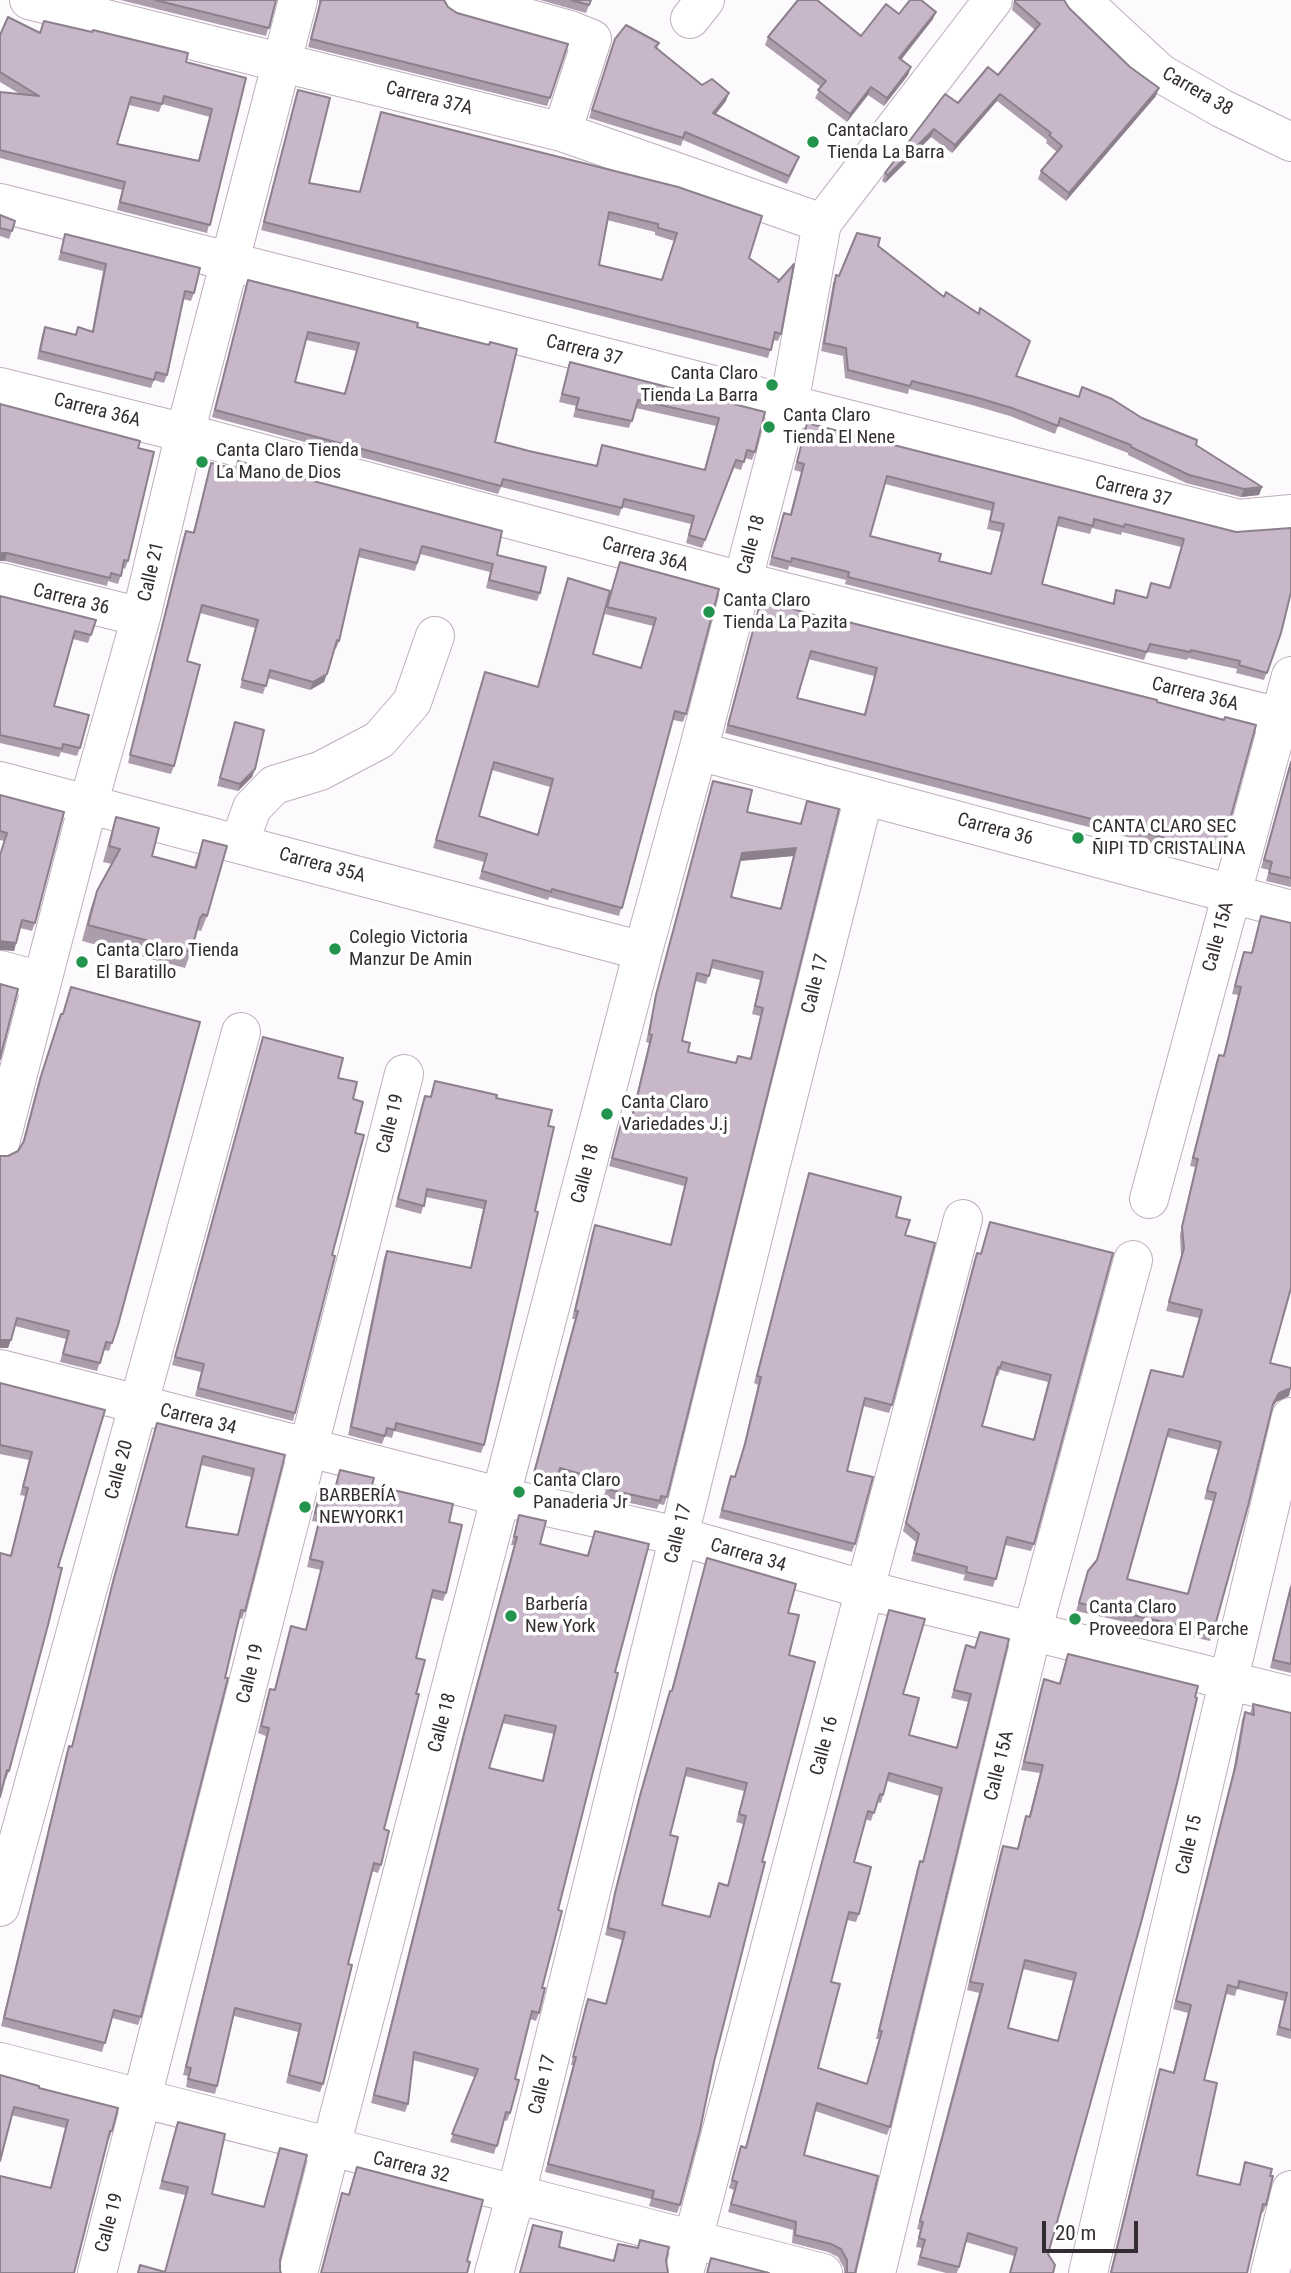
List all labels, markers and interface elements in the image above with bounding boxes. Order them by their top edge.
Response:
street label: Carrera 38 [1158,63,1236,121]
street label: Carrera 37A [383,77,475,121]
place label: Cantaclaro Tienda La Barra [827,120,945,164]
marker: Cantaclaro Tienda La Barra [805,134,821,150]
street label: Carrera 37 [543,331,625,371]
place label: Canta Claro Tienda La Barra [640,363,758,407]
marker: Canta Claro Tienda La Barra [764,377,780,393]
street label: Carrera 36A [51,389,143,433]
place label: Canta Claro Tienda El Nene [783,405,895,449]
marker: Canta Claro Tienda El Nene [761,419,777,435]
place label: Canta Claro Tienda La Mano de Dios [216,440,359,484]
marker: Canta Claro Tienda La Mano de Dios [194,454,210,470]
street label: Carrera 37 [1092,472,1174,512]
street label: Calle 18 [733,513,771,577]
street label: Carrera 36A [599,533,691,577]
street label: Calle 21 [134,540,170,604]
street label: Carrera 36 [30,580,112,620]
place label: Canta Claro Tienda La Pazita [723,590,848,634]
marker: Canta Claro Tienda La Pazita [701,604,717,620]
street label: Carrera 36A [1149,673,1241,717]
street label: Carrera 36 [954,809,1036,851]
place label: CANTA CLARO SEC ÑIPI TD CRISTALINA [1092,816,1246,860]
marker: CANTA CLARO SEC ÑIPI TD CRISTALINA [1070,830,1086,846]
street label: Carrera 35A [276,844,368,888]
street label: Calle 15A [1199,899,1239,975]
place label: Colegio Victoria Manzur De Amin [349,927,472,971]
place label: Canta Claro Tienda El Baratillo [96,940,239,984]
marker: Colegio Victoria Manzur De Amin [327,941,343,957]
street label: Calle 17 [798,952,834,1016]
marker: Canta Claro Tienda El Baratillo [74,954,90,970]
street label: Calle 19 [373,1092,409,1156]
place label: Canta Claro Variedades J.j [621,1092,728,1136]
marker: Canta Claro Variedades J.j [599,1106,615,1122]
street label: Calle 18 [567,1142,605,1206]
street label: Carrera 34 [157,1400,239,1440]
street label: Calle 20 [101,1438,139,1502]
place label: Canta Claro Panaderia Jr [533,1470,628,1514]
marker: Canta Claro Panaderia Jr [511,1484,527,1500]
place label: BARBERÍA NEWYORK1 [319,1485,406,1529]
marker: BARBERÍA NEWYORK1 [297,1499,313,1515]
street label: Calle 17 [661,1502,697,1566]
street label: Carrera 34 [707,1534,789,1578]
place label: Barbería New York [525,1594,596,1638]
place label: Canta Claro Proveedora El Parche [1089,1597,1248,1641]
marker: Barbería New York [503,1608,519,1624]
marker: Canta Claro Proveedora El Parche [1067,1611,1083,1627]
street label: Calle 19 [233,1642,269,1706]
street label: Calle 18 [424,1691,462,1755]
street label: Calle 16 [806,1714,844,1778]
street label: Calle 15A [980,1729,1020,1803]
street label: Calle 15 [1172,1813,1208,1877]
street label: Calle 17 [525,2053,561,2117]
street label: Carrera 32 [370,2148,452,2188]
street label: Calle 19 [91,2191,129,2255]
scale bar [1046,2206,1142,2250]
text: 20 m [1055,2221,1096,2245]

